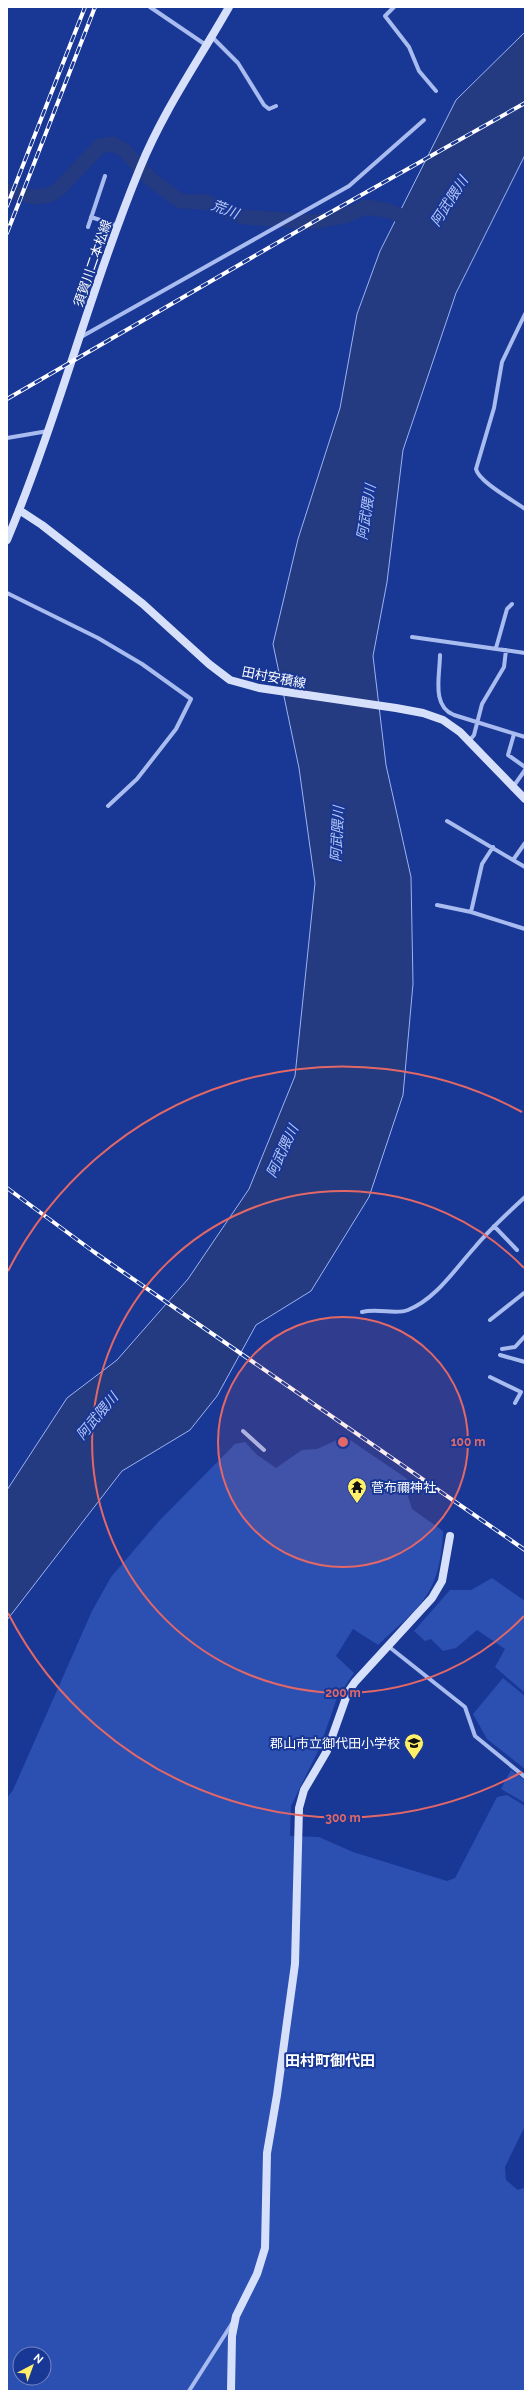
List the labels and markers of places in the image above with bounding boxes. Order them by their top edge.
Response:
centre of rings [336,1435,350,1449]
temple icon: 菅布禰神社 [346,1476,368,1504]
place label: 菅布禰神社 [371,1480,436,1495]
school or university icon: 郡山市立御代田小学校 [403,1732,425,1760]
place label: 郡山市立御代田小学校 [270,1736,400,1751]

